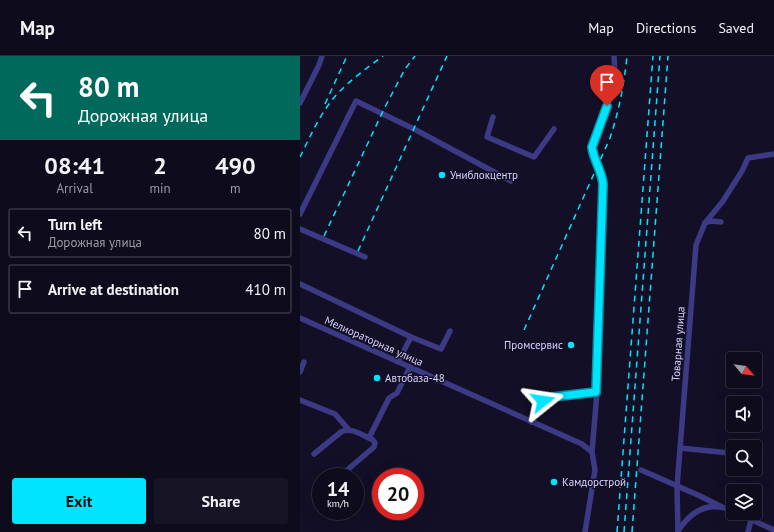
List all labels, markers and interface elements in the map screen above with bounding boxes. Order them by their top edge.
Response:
text: Map [20,16,55,40]
text: Map [588,19,614,37]
text: Directions [636,19,696,37]
text: Saved [718,19,754,37]
pin [590,65,624,106]
text: 80 m [78,68,139,105]
icon: arrive [596,71,618,93]
icon: left [12,72,64,124]
text: Дорожная улица [78,104,208,127]
text: 08:41 [44,150,105,181]
text: 2 [153,150,167,181]
text: 490 [215,150,256,181]
place label: Униблокцентр [450,168,518,182]
marker: Униблокцентр [437,170,447,180]
text: Arrival [57,180,93,197]
text: min [149,180,171,197]
text: m [230,180,241,197]
text: Turn left [48,215,102,234]
icon: left [14,222,36,244]
text: 80 m [253,224,286,243]
text: Дорожная улица [48,234,142,251]
icon: arrive [14,278,36,300]
text: Arrive at destination [48,280,179,299]
text: 410 m [245,280,286,299]
street label: Товарная улица [668,306,688,382]
street label: Мелиораторная улица [323,313,425,369]
place label: Промсервис [504,338,563,352]
marker: Промсервис [566,340,576,350]
north arrow [726,352,762,388]
map controls [726,352,762,520]
place label: Автобаза-48 [385,371,445,385]
marker: Автобаза-48 [372,373,382,383]
position arrow [522,380,564,422]
button: sound [726,396,762,432]
button: search [726,440,762,476]
speed limit sign: 20 [372,468,424,520]
place label: Камдорстрой [562,475,626,489]
text: 14 [327,476,349,502]
marker: Камдорстрой [549,477,559,487]
button: Exit [12,478,146,524]
button: Share [154,478,288,524]
button: layers [726,484,762,520]
text: km/h [327,497,349,510]

